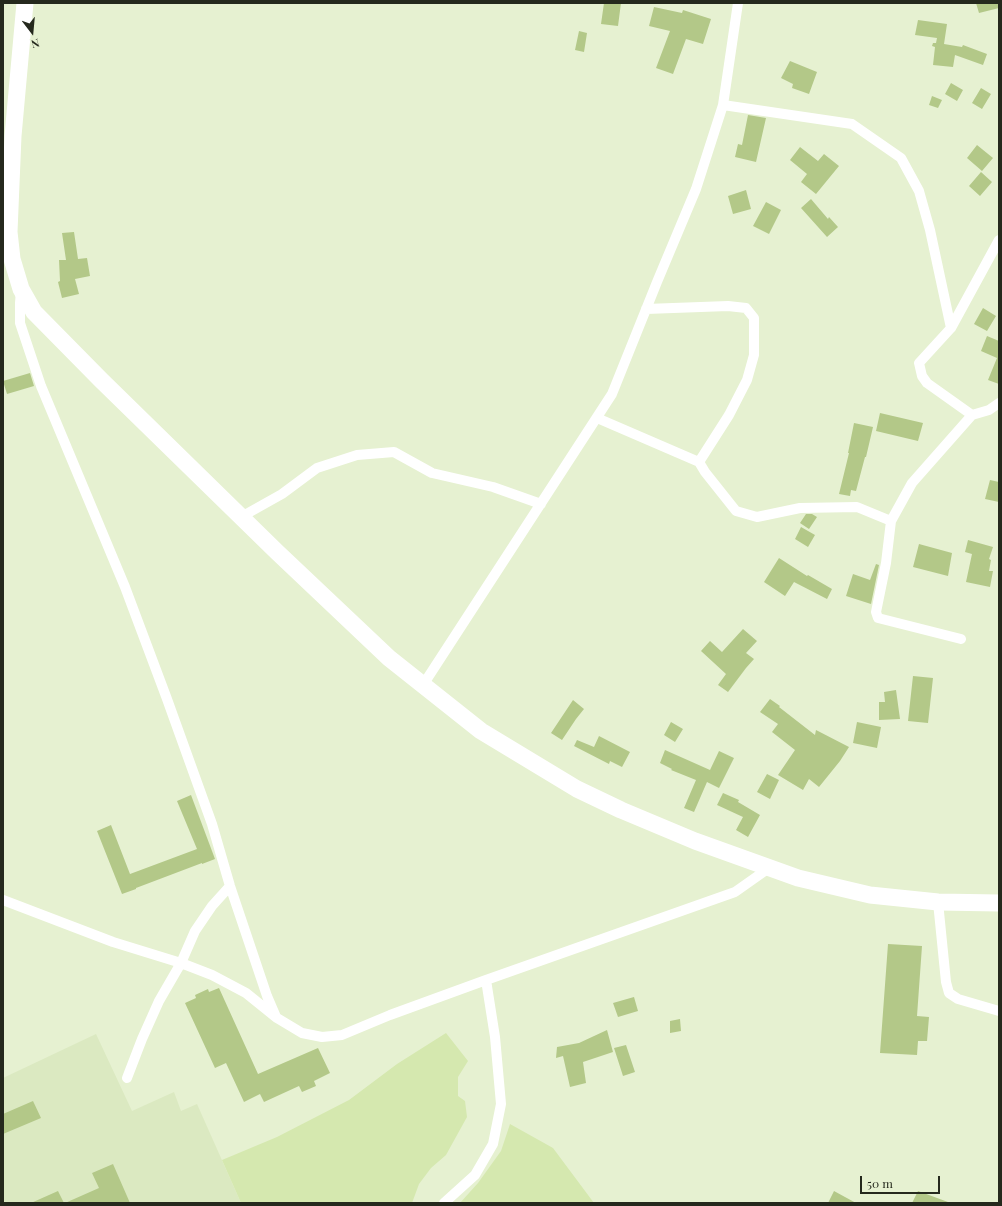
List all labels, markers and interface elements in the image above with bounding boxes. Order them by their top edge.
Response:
north arrow [12,12,52,52]
text: N [30,36,41,52]
scale bar [862,1168,942,1194]
text: 50 m [867,1175,893,1191]

